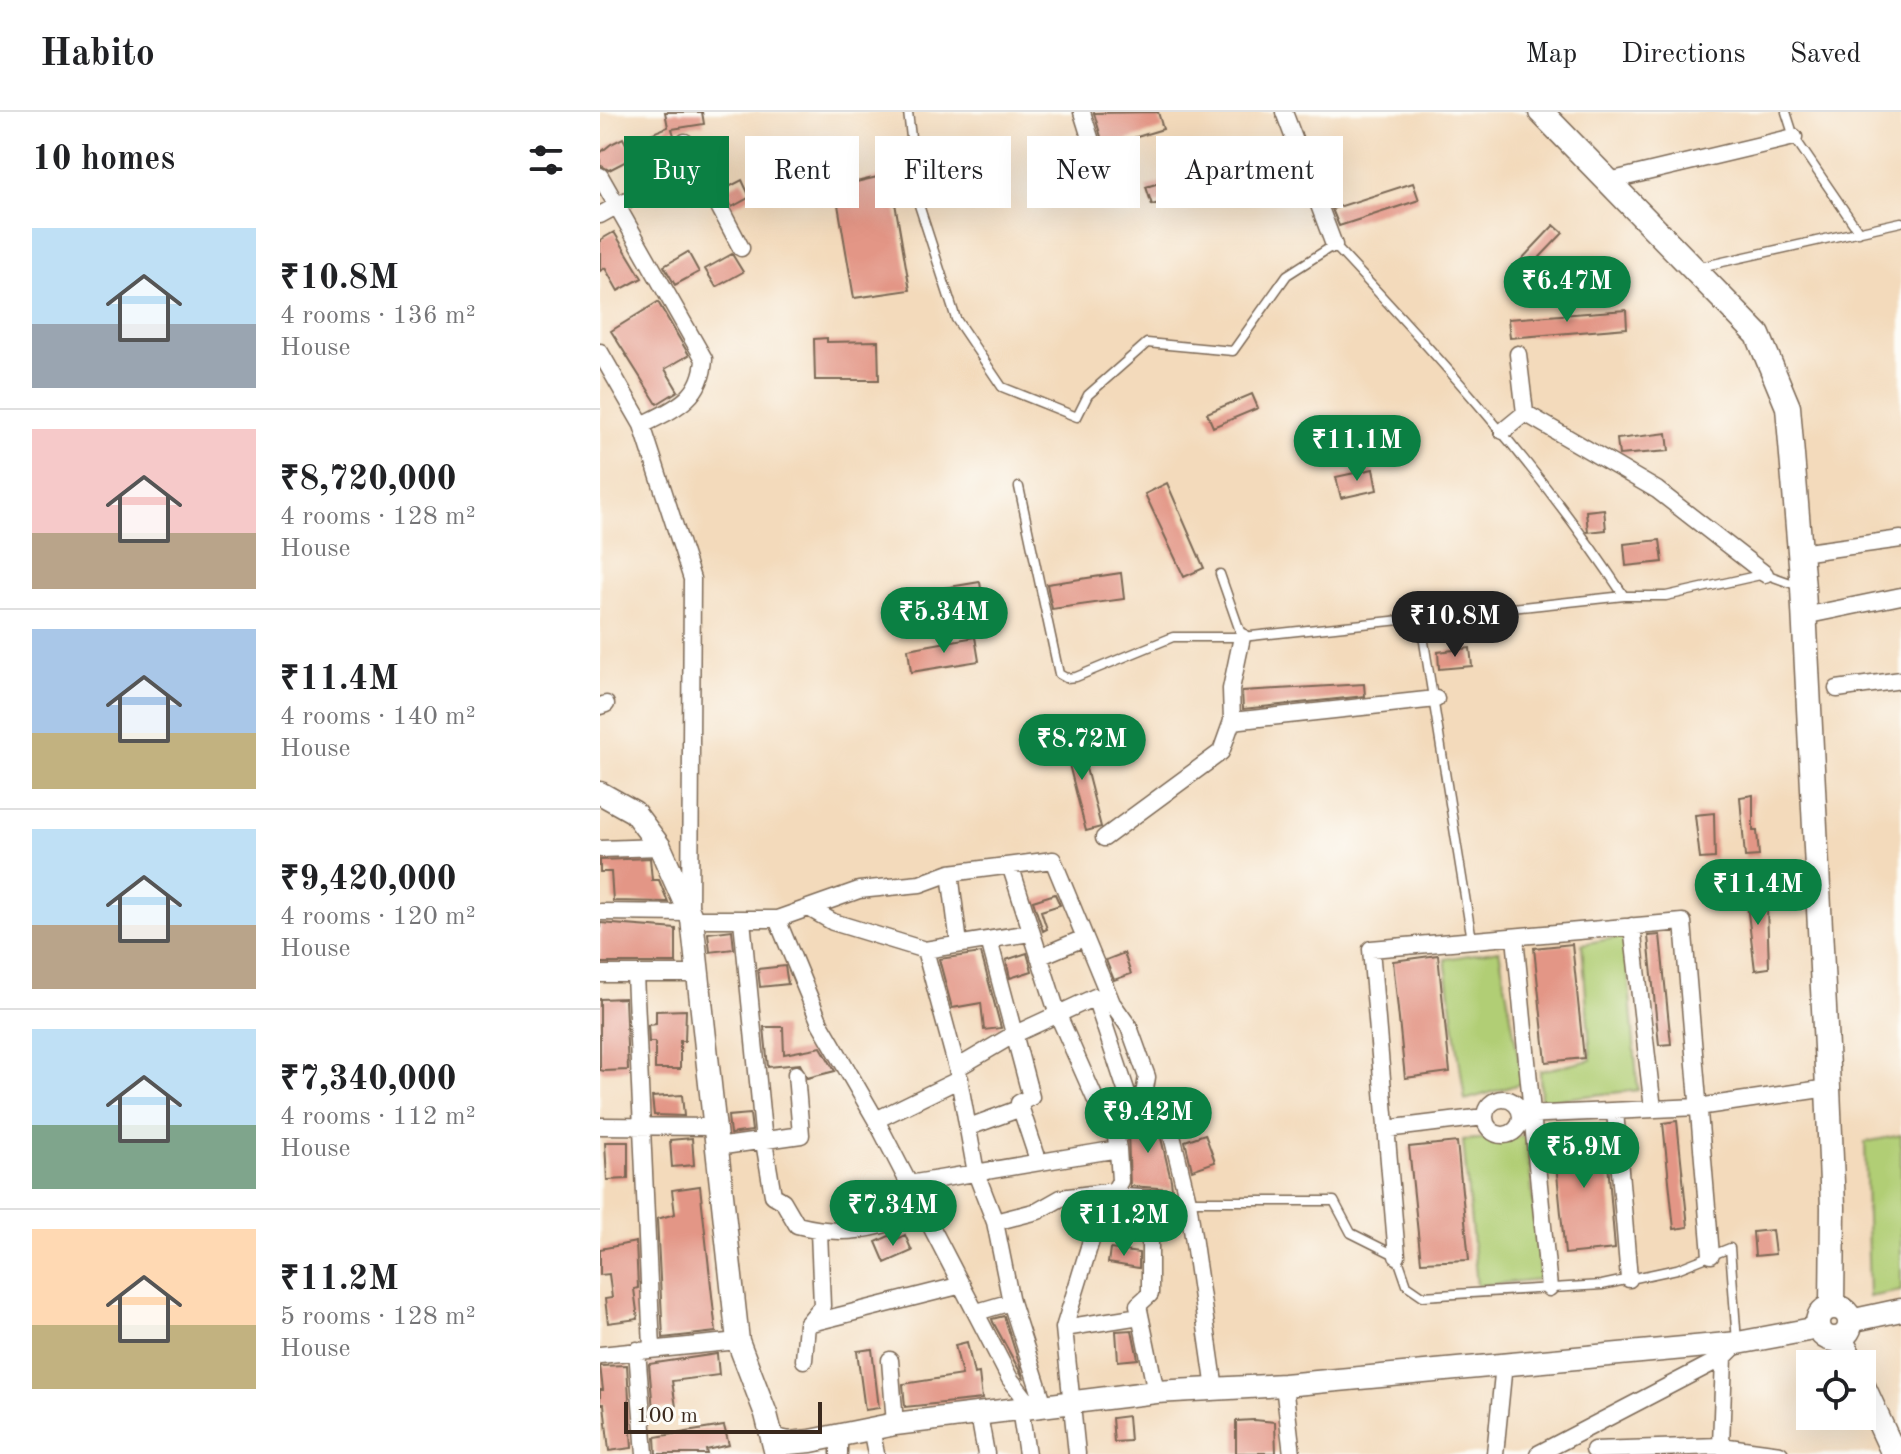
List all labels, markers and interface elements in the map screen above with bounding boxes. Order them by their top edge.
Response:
text: Habito [40,36,155,74]
text: Map [1525,41,1577,69]
text: Directions [1621,41,1746,69]
text: Saved [1790,41,1861,69]
chip: Buy [624,136,729,208]
chip: Rent [745,136,859,208]
chip: Filters [875,136,1011,208]
chip: New [1027,136,1140,208]
chip: Apartment [1156,136,1343,208]
icon: filters [524,138,568,182]
text: 10 homes [32,143,175,177]
pin: ₹6.47M [1502,256,1632,324]
icon: home [96,260,192,356]
text: ₹10.8M [280,262,398,296]
text: ₹6.47M [1522,269,1612,295]
text: 4 rooms · 136 m² [280,303,476,329]
text: House [280,335,351,361]
pin: ₹11.1M [1292,415,1422,483]
text: ₹11.1M [1312,428,1402,454]
icon: home [96,461,192,557]
text: ₹8,720,000 [280,463,457,497]
text: 4 rooms · 128 m² [280,504,476,530]
text: House [280,536,351,562]
pin: ₹5.34M [879,587,1009,655]
pin: ₹10.8M [1390,591,1520,659]
text: ₹5.34M [899,600,989,626]
text: ₹10.8M [1410,604,1500,630]
icon: home [96,661,192,757]
text: ₹11.4M [280,663,398,697]
text: 4 rooms · 140 m² [280,704,476,730]
pin: ₹8.72M [1017,714,1147,782]
text: ₹8.72M [1037,727,1127,753]
text: House [280,736,351,762]
pin: ₹11.4M [1693,859,1823,927]
icon: home [96,861,192,957]
text: ₹9,420,000 [280,863,457,897]
text: ₹11.4M [1713,872,1803,898]
text: 4 rooms · 120 m² [280,904,476,930]
text: House [280,936,351,962]
icon: home [96,1061,192,1157]
text: ₹7,340,000 [280,1063,457,1097]
pin: ₹9.42M [1083,1087,1213,1155]
text: ₹9.42M [1103,1100,1193,1126]
text: 4 rooms · 112 m² [280,1104,476,1130]
pin: ₹5.9M [1528,1122,1640,1190]
text: ₹5.9M [1546,1135,1622,1161]
text: House [280,1136,351,1162]
pin: ₹7.34M [828,1180,958,1248]
pin: ₹11.2M [1059,1190,1189,1258]
text: ₹7.34M [848,1193,938,1219]
text: ₹11.2M [1079,1203,1169,1229]
icon: home [96,1261,192,1357]
text: ₹11.2M [280,1263,398,1297]
text: 5 rooms · 128 m² [280,1304,476,1330]
text: House [280,1336,351,1362]
map controls [1796,1350,1876,1430]
button: locate [1796,1350,1876,1430]
scale bar [624,1398,822,1434]
text: 100 m [636,1405,698,1427]

